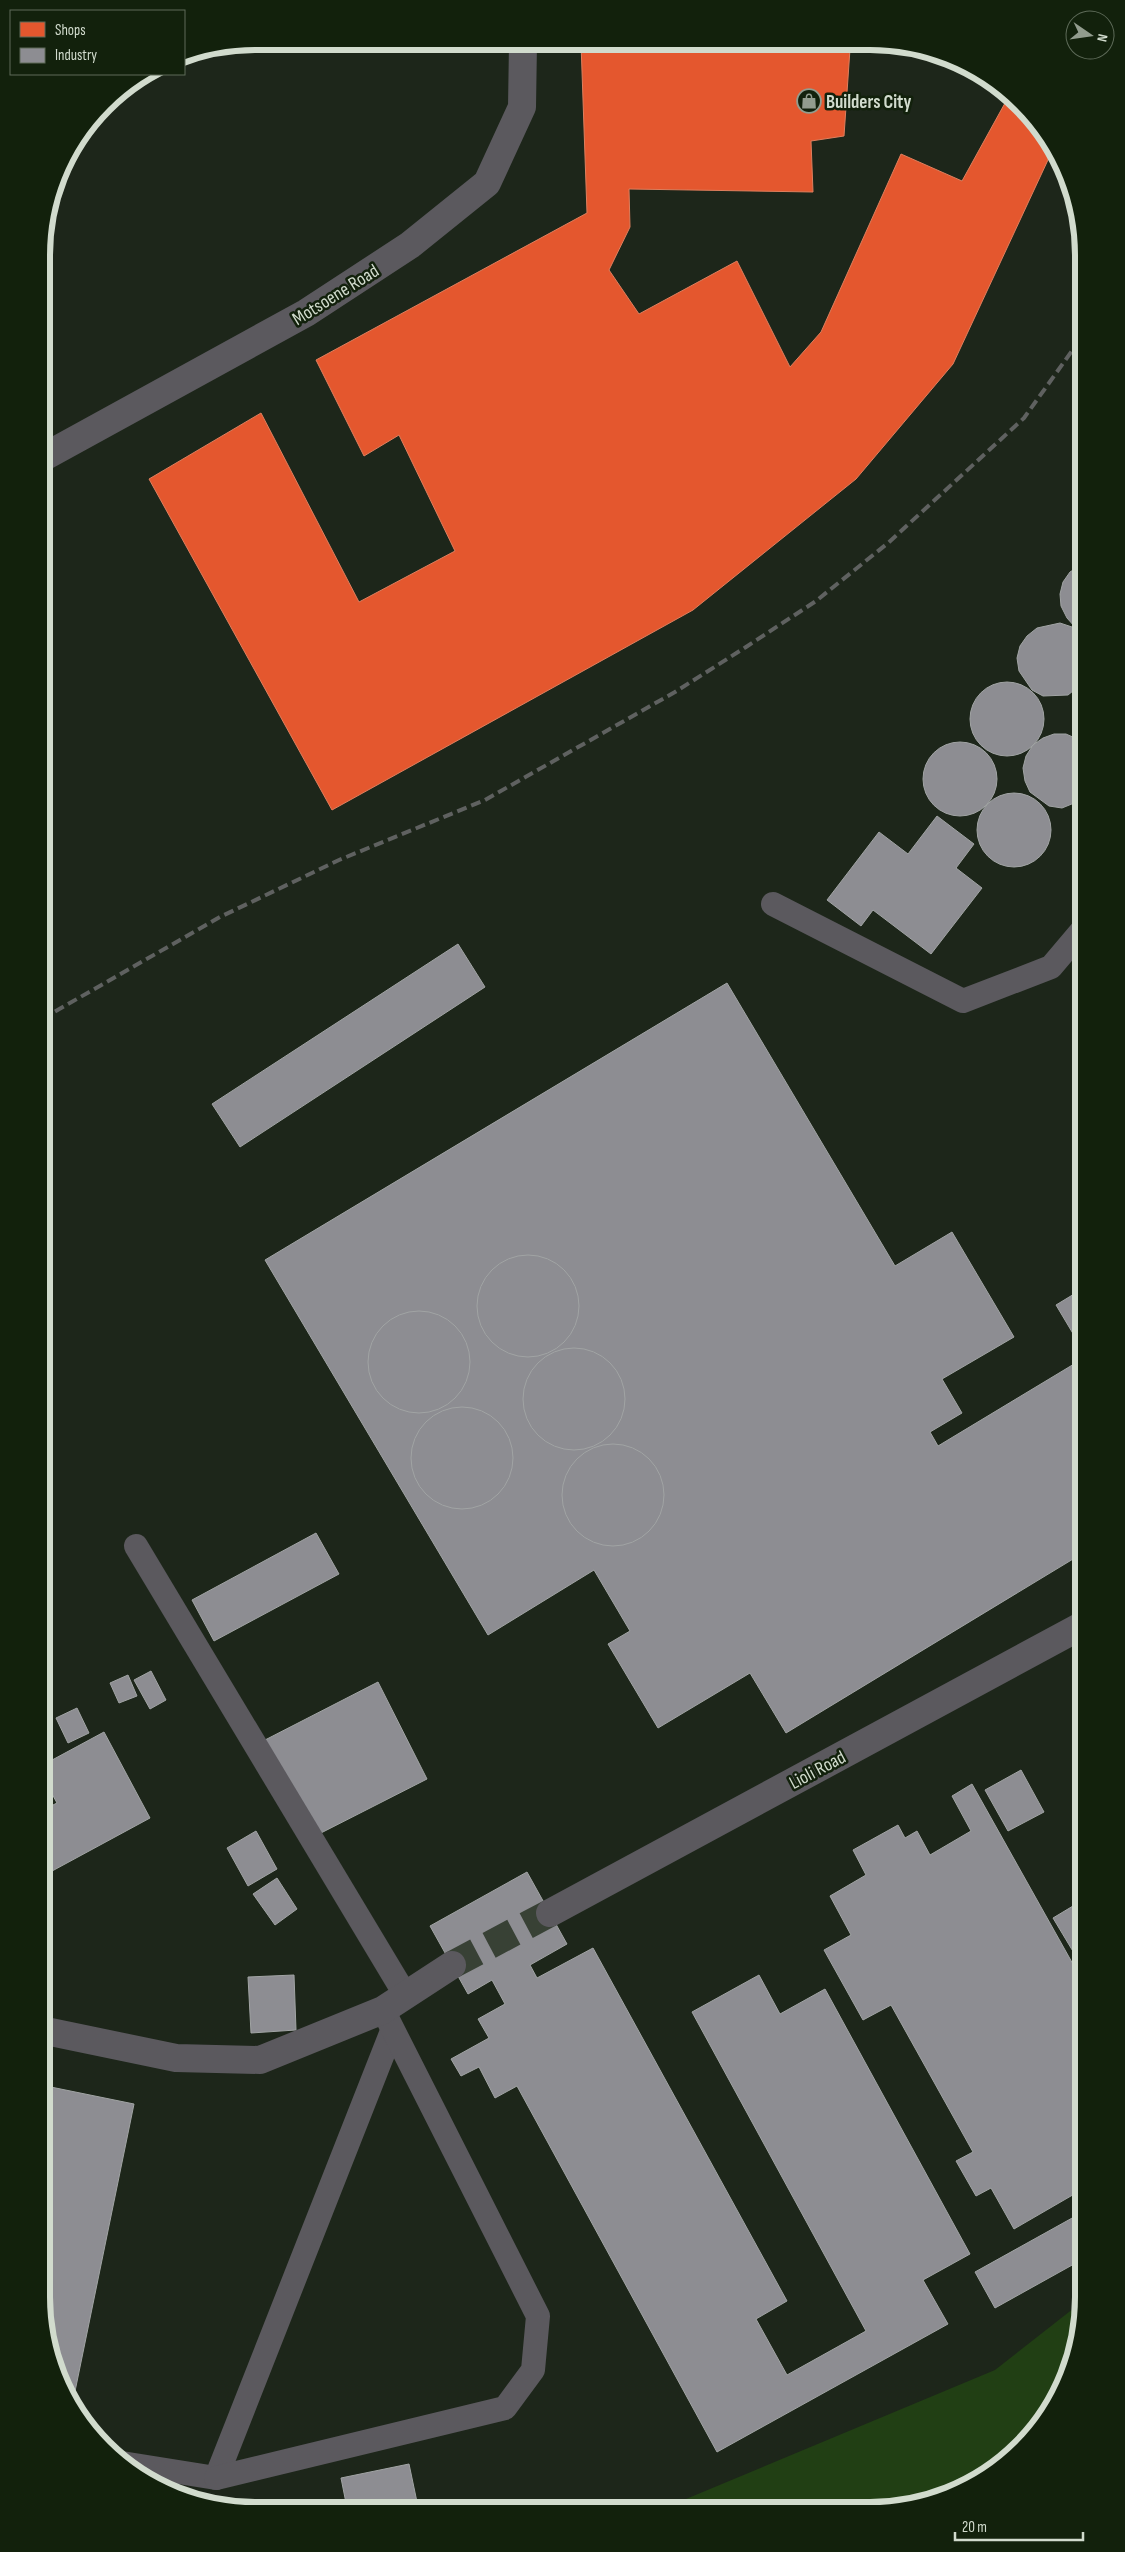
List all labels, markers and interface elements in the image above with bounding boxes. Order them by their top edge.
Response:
legend [10,10,185,75]
north arrow [1065,10,1115,60]
text: Shops [55,21,86,40]
text: N [1093,32,1111,43]
text: Industry [55,46,97,65]
shop icon: Builders City [796,88,822,114]
place label: Builders City [826,91,911,114]
street label: Motsoene Road [288,260,383,331]
street label: Lioli Road [786,1746,850,1795]
scale bar [955,2510,1082,2542]
text: 20 m [962,2518,987,2537]

